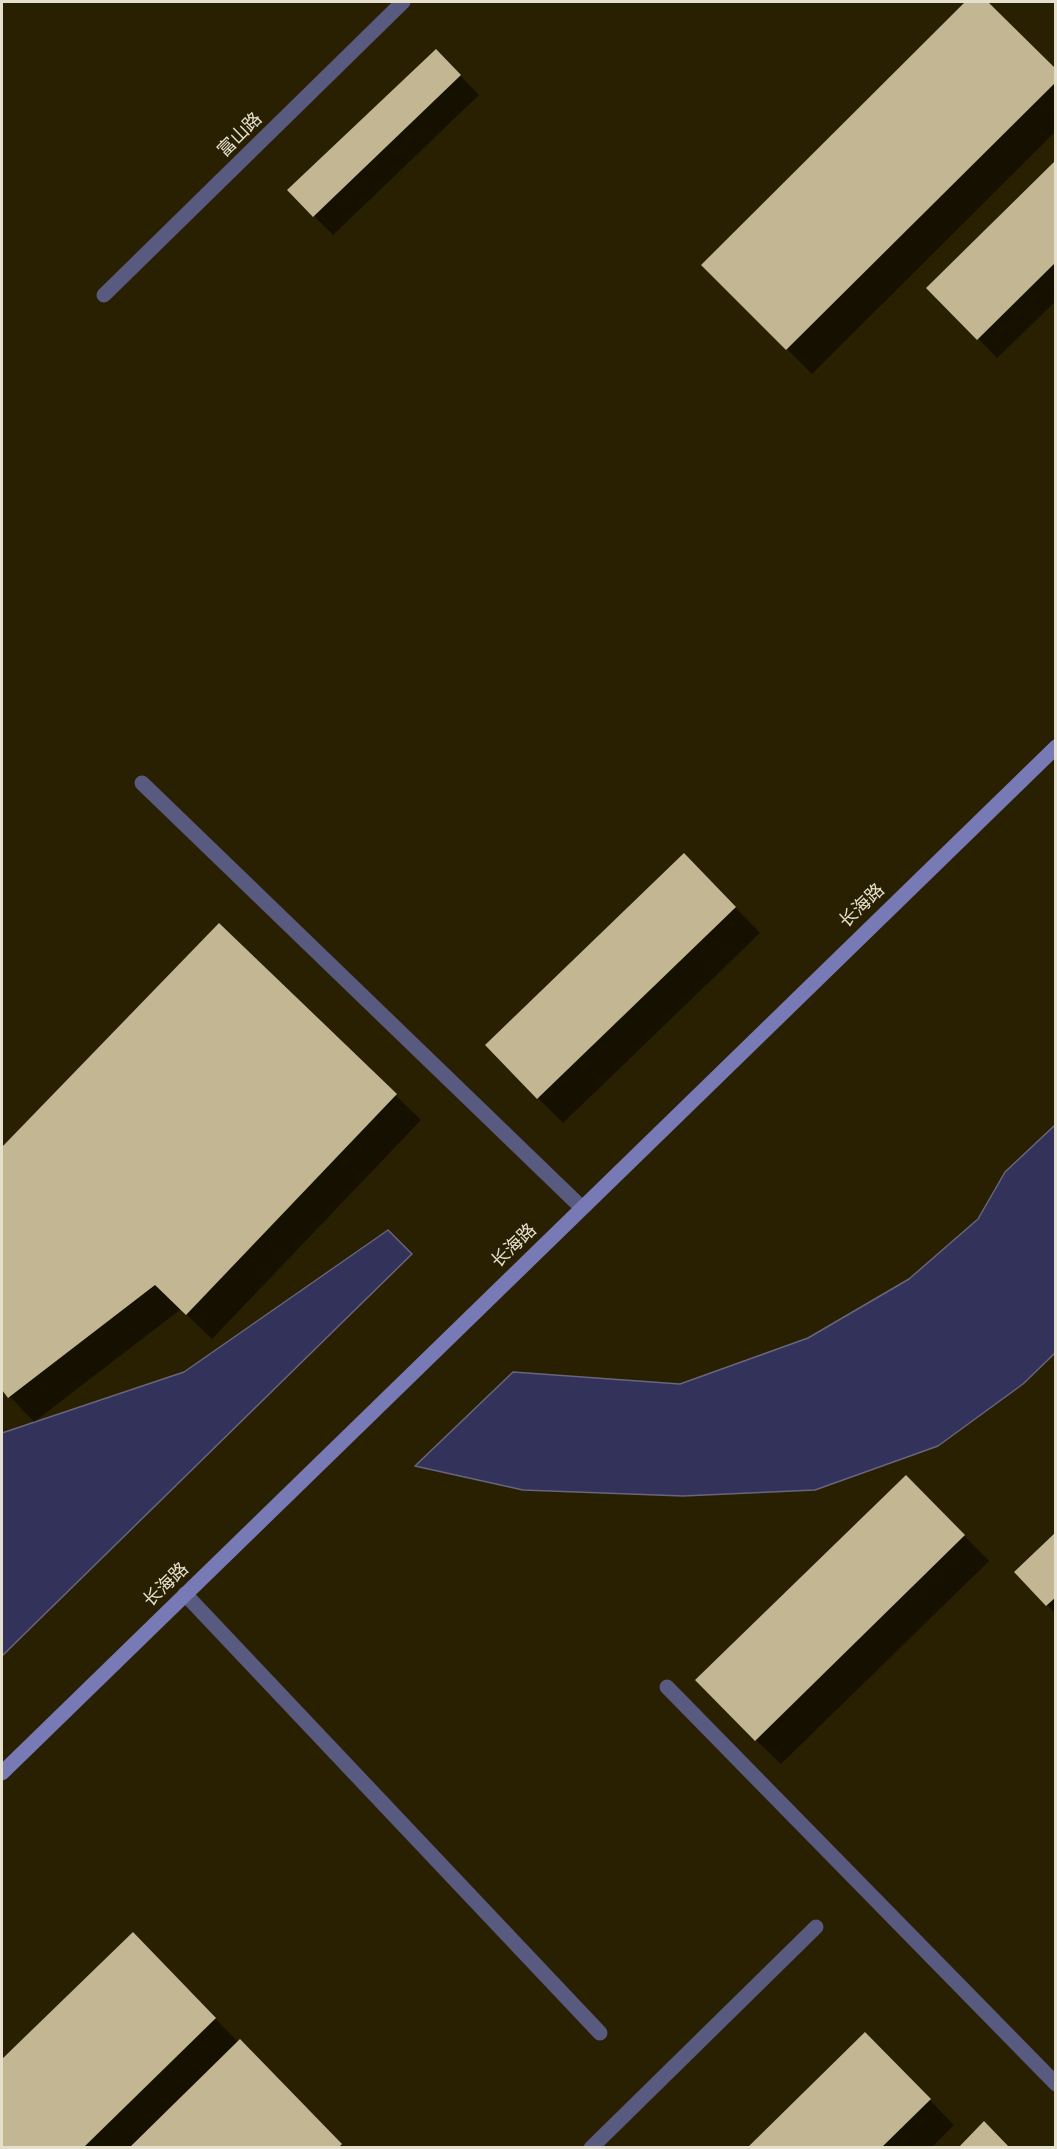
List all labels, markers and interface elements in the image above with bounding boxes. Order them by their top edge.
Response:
street label: 富山路 [213,108,267,162]
street label: 长海路 [835,879,889,933]
street label: 长海路 [487,1219,541,1273]
street label: 长海路 [139,1558,193,1612]

